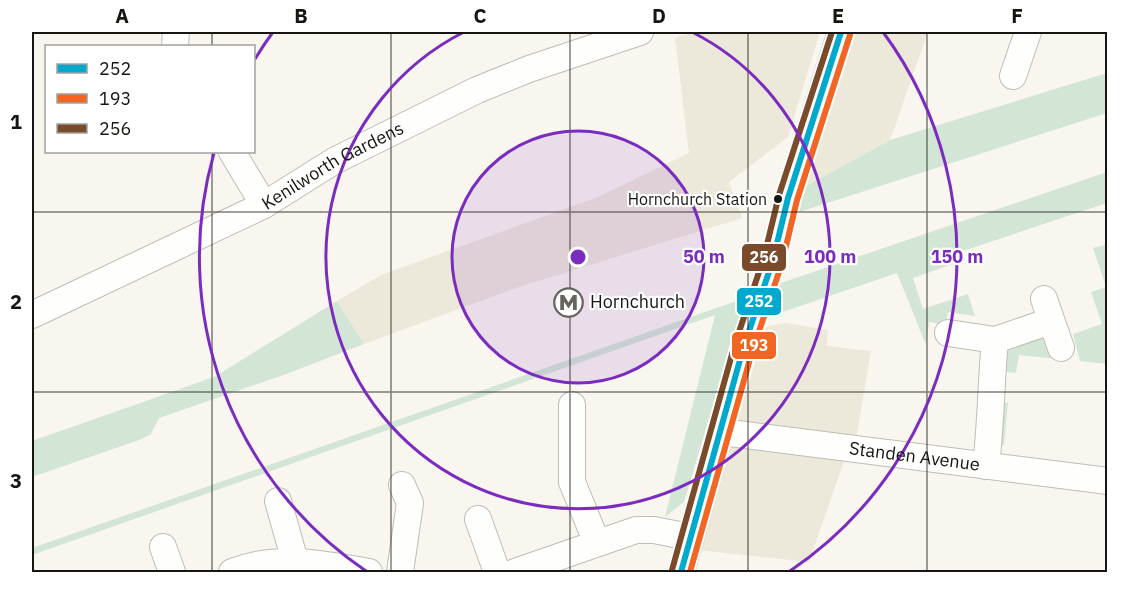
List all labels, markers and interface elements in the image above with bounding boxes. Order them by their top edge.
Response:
text: A [115,2,129,29]
text: B [294,2,308,29]
text: C [473,2,487,29]
text: D [652,2,666,29]
text: E [832,2,844,29]
text: F [1011,2,1023,29]
legend [45,45,255,153]
text: 252 [99,57,131,80]
text: 193 [99,87,131,110]
text: 1 [10,108,22,135]
street label: Kenilworth Gardens [257,116,407,215]
text: 256 [99,117,131,140]
place label: Hornchurch Station [628,189,767,209]
marker: Hornchurch Station [772,193,784,205]
line badge: 256 [741,243,787,272]
text: 50 m [683,245,725,268]
text: 100 m [804,245,856,268]
text: 150 m [931,245,983,268]
centre of rings [568,247,588,267]
text: 256 [750,247,779,267]
metro station icon: Hornchurch [553,286,585,318]
line badge: 252 [736,287,782,316]
text: 2 [10,288,22,315]
place label: Hornchurch [590,290,685,313]
text: 252 [745,291,773,311]
line badge: 193 [731,331,777,360]
text: 193 [740,335,768,355]
street label: Standen Avenue [848,436,981,476]
text: 3 [10,467,22,494]

